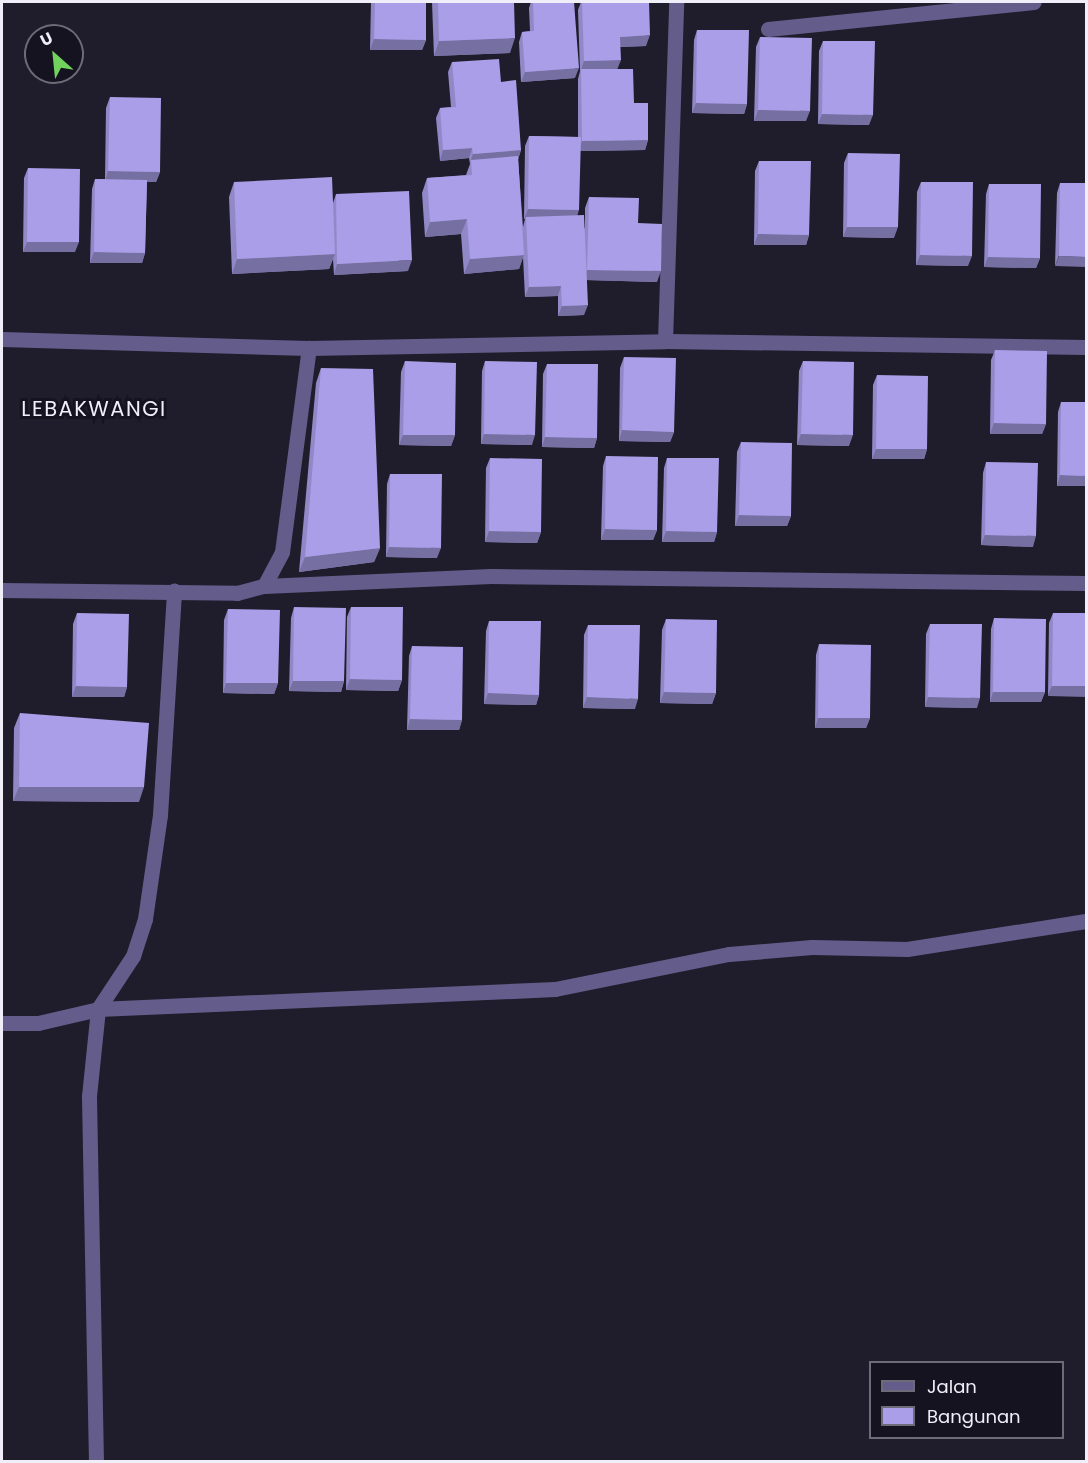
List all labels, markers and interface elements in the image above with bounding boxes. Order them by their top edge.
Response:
north arrow [24,24,84,84]
text: U [36,26,57,52]
district label: LEBAKWANGI [21,396,167,422]
legend [869,1361,1064,1439]
text: Jalan [927,1374,977,1399]
text: Bangunan [927,1404,1021,1429]

